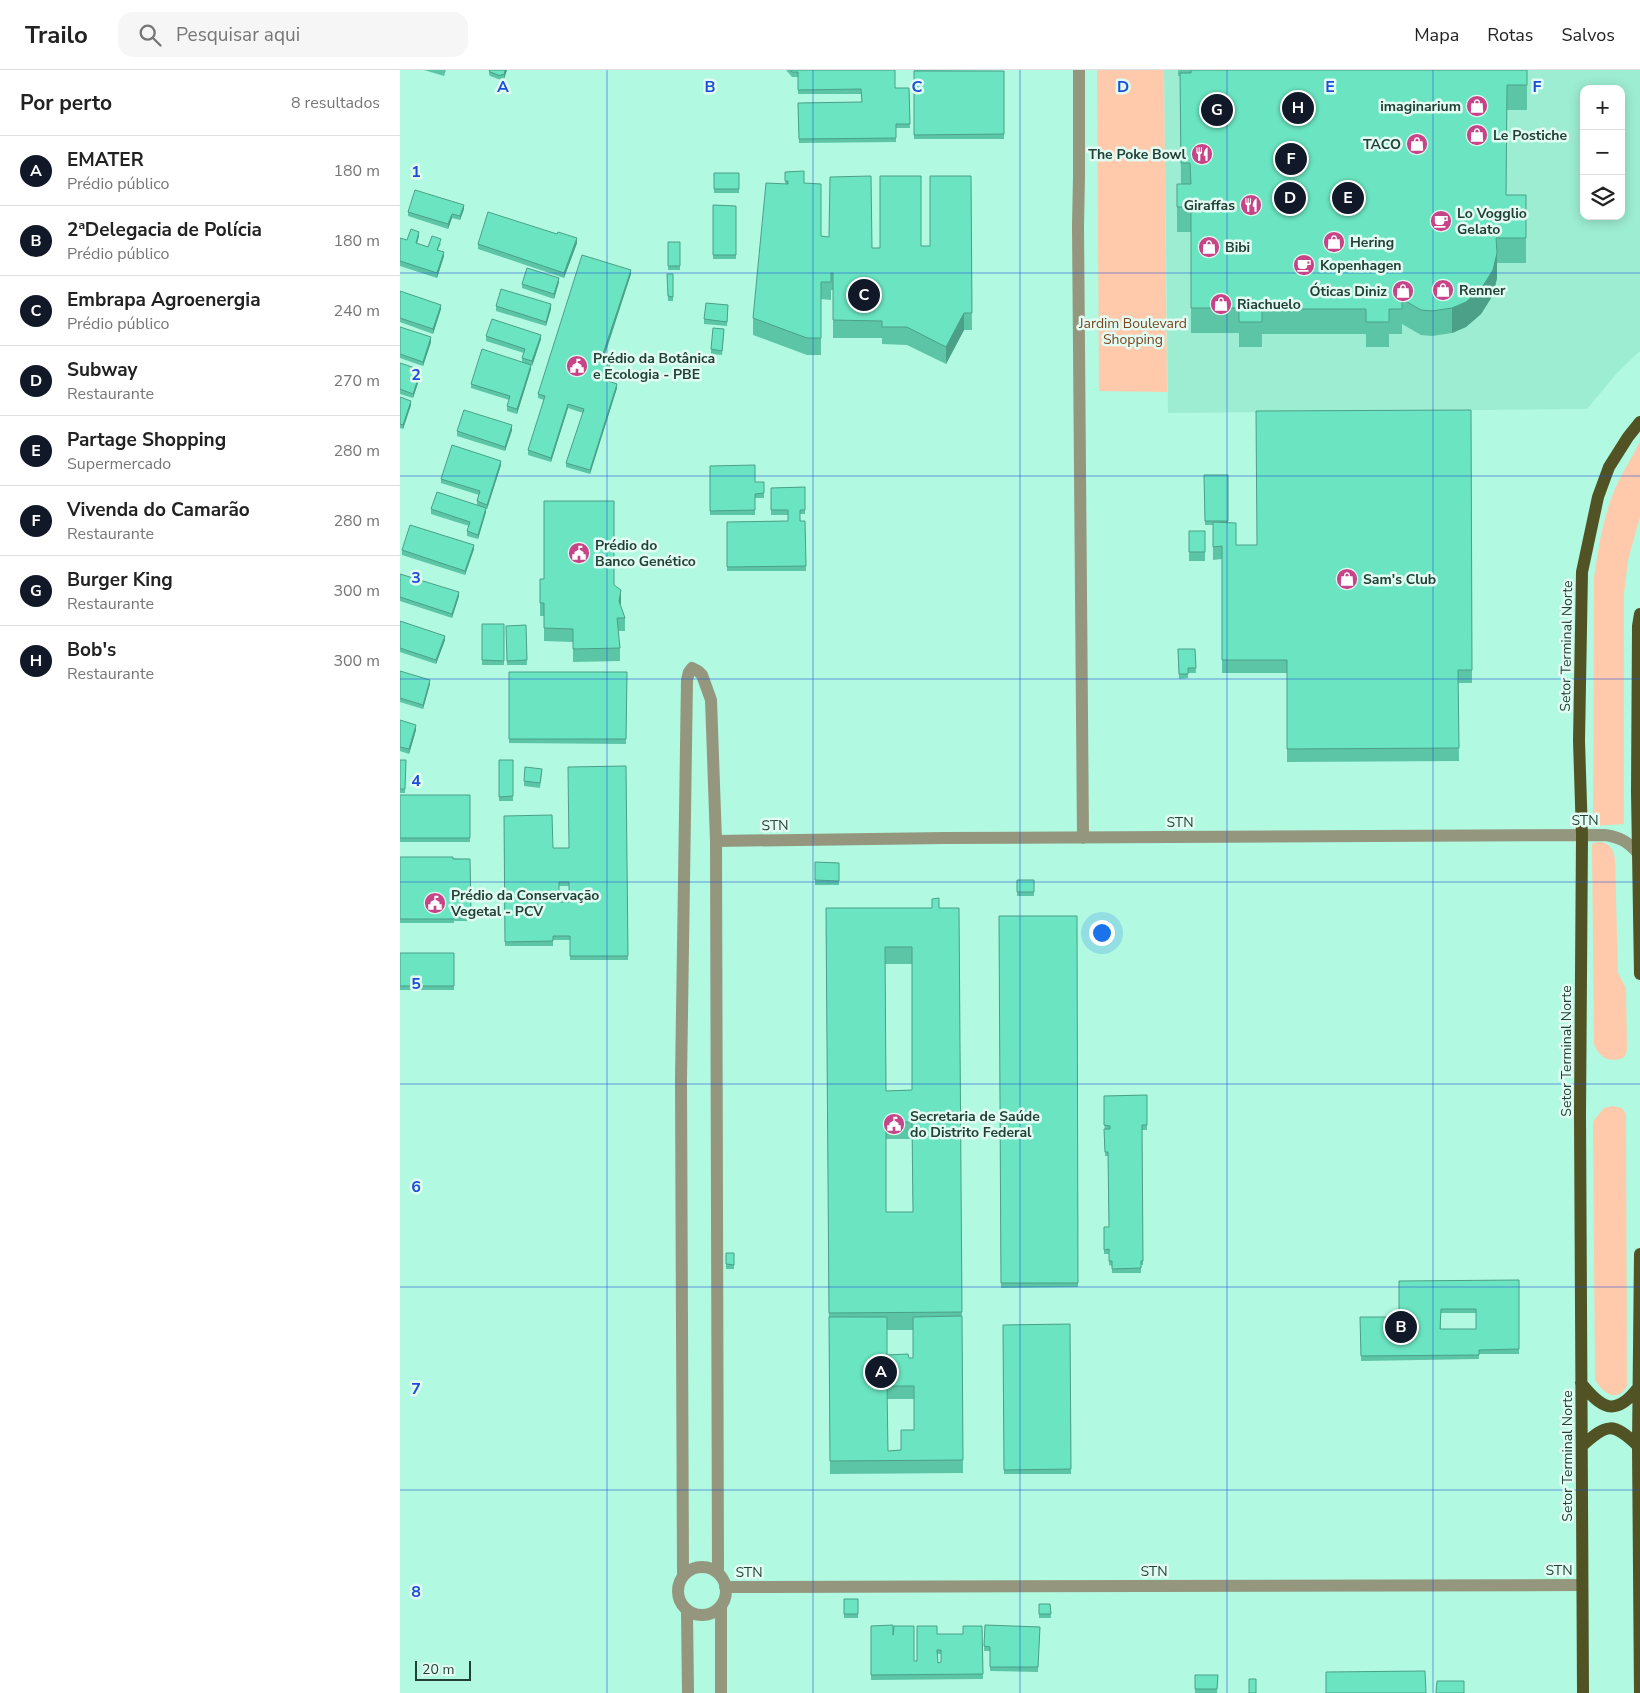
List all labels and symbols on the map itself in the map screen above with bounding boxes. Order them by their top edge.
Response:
text: A [497,76,509,98]
text: B [704,76,716,98]
text: C [912,76,923,98]
text: D [1117,76,1129,98]
text: E [1325,76,1335,98]
text: F [1533,76,1542,98]
pin: H [1282,89,1314,127]
pin: G [1201,91,1233,129]
shop icon: imaginarium [1465,94,1489,118]
place label: imaginarium [1380,97,1461,116]
shop icon: Le Postiche [1465,123,1489,147]
place label: Le Postiche [1493,126,1568,145]
shop icon: TACO [1405,132,1429,156]
place label: TACO [1363,135,1401,154]
pin: F [1275,140,1307,178]
restaurant icon: The Poke Bowl [1190,142,1214,166]
place label: The Poke Bowl [1088,145,1187,164]
text: 1 [411,161,421,183]
pin: D [1274,179,1306,217]
pin: E [1332,179,1364,217]
restaurant icon: Giraffas [1239,193,1263,217]
place label: Giraffas [1184,196,1235,215]
place label: Lo Vogglio Gelato [1457,204,1527,239]
cafe icon: Lo Vogglio Gelato [1429,209,1453,233]
shop icon: Hering [1322,230,1346,254]
place label: Hering [1350,233,1394,252]
shop icon: Bibi [1197,235,1221,259]
place label: Bibi [1225,238,1250,257]
cafe icon: Kopenhagen [1292,253,1316,277]
place label: Kopenhagen [1320,256,1401,275]
pin: C [848,276,880,314]
shop icon: Renner [1431,278,1455,302]
shop icon: Óticas Diniz [1391,279,1415,303]
place label: Renner [1459,281,1506,300]
place label: Óticas Diniz [1310,282,1387,301]
shop icon: Riachuelo [1209,292,1233,316]
place label: Riachuelo [1237,295,1301,314]
park label: Jardim Boulevard Shopping [1078,314,1187,349]
place label: Prédio da Botânica e Ecologia - PBE [593,349,715,384]
public building icon: Prédio da Botânica e Ecologia - PBE [565,354,589,378]
text: 2 [411,364,421,386]
place label: Prédio do Banco Genético [595,536,696,571]
public building icon: Prédio do Banco Genético [567,541,591,565]
text: 3 [411,567,421,589]
shop icon: Sam's Club [1335,567,1359,591]
place label: Sam's Club [1363,570,1436,589]
street label: Setor Terminal Norte [1556,580,1577,712]
text: 4 [411,770,421,792]
street label: STN [1571,811,1599,830]
street label: STN [1166,813,1194,832]
street label: STN [761,816,789,835]
place label: Prédio da Conservação Vegetal - PCV [450,886,599,921]
public building icon: Prédio da Conservação Vegetal - PCV [423,891,447,915]
your location [1089,920,1115,946]
text: 5 [411,973,421,995]
street label: Setor Terminal Norte [1557,985,1576,1117]
place label: Secretaria de Saúde do Distrito Federal [910,1107,1040,1142]
public building icon: Secretaria de Saúde do Distrito Federal [882,1112,906,1136]
text: 6 [411,1176,421,1198]
pin: B [1385,1308,1417,1346]
pin: A [865,1353,897,1391]
text: 7 [411,1378,421,1400]
street label: Setor Terminal Norte [1558,1390,1577,1522]
street label: STN [1545,1561,1573,1580]
street label: STN [1140,1562,1168,1581]
street label: STN [735,1563,763,1582]
text: 8 [411,1581,421,1603]
scale bar [415,1658,471,1681]

